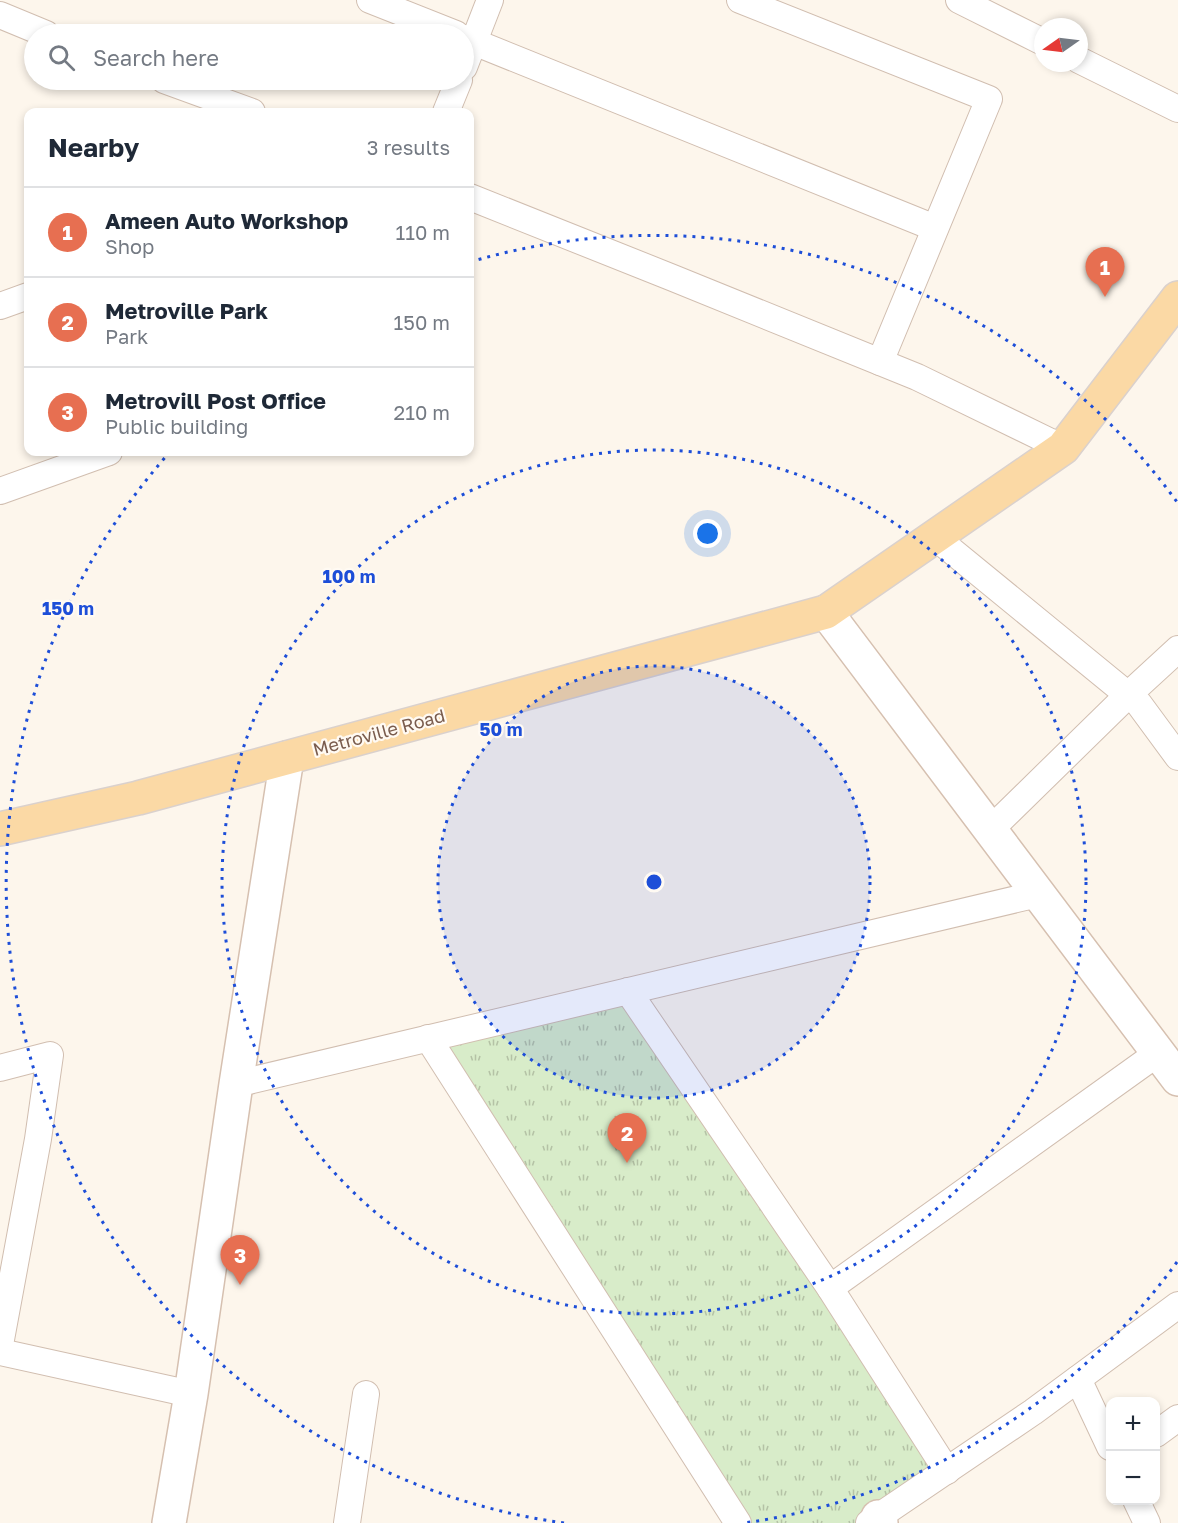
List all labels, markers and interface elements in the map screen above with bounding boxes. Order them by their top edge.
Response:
north arrow [1034,18,1088,72]
search box [24,24,474,90]
icon: search [45,41,78,74]
text: Search here [93,44,219,71]
text: Nearby [48,132,139,163]
text: 3 results [367,135,450,159]
text: Ameen Auto Workshop [105,207,348,234]
text: 1 [62,220,73,244]
text: 110 m [396,220,450,244]
text: Shop [105,234,154,258]
pin: 1 [1086,248,1124,297]
text: Metroville Park [105,297,268,324]
text: 2 [61,310,74,334]
text: 150 m [394,310,450,334]
text: Park [105,324,148,348]
text: Metrovill Post Office [105,387,326,414]
text: 3 [61,400,74,424]
text: 210 m [394,400,450,424]
text: Public building [105,414,248,438]
your location [693,519,722,548]
text: 100 m [323,565,375,587]
text: 150 m [42,597,94,619]
street label: Metroville Road [310,704,447,760]
text: 50 m [480,718,522,740]
centre of rings [644,872,664,892]
pin: 2 [608,1114,646,1163]
pin: 3 [220,1236,260,1285]
map controls [1106,1397,1160,1505]
button: + [1106,1397,1160,1451]
button: − [1106,1451,1160,1505]

